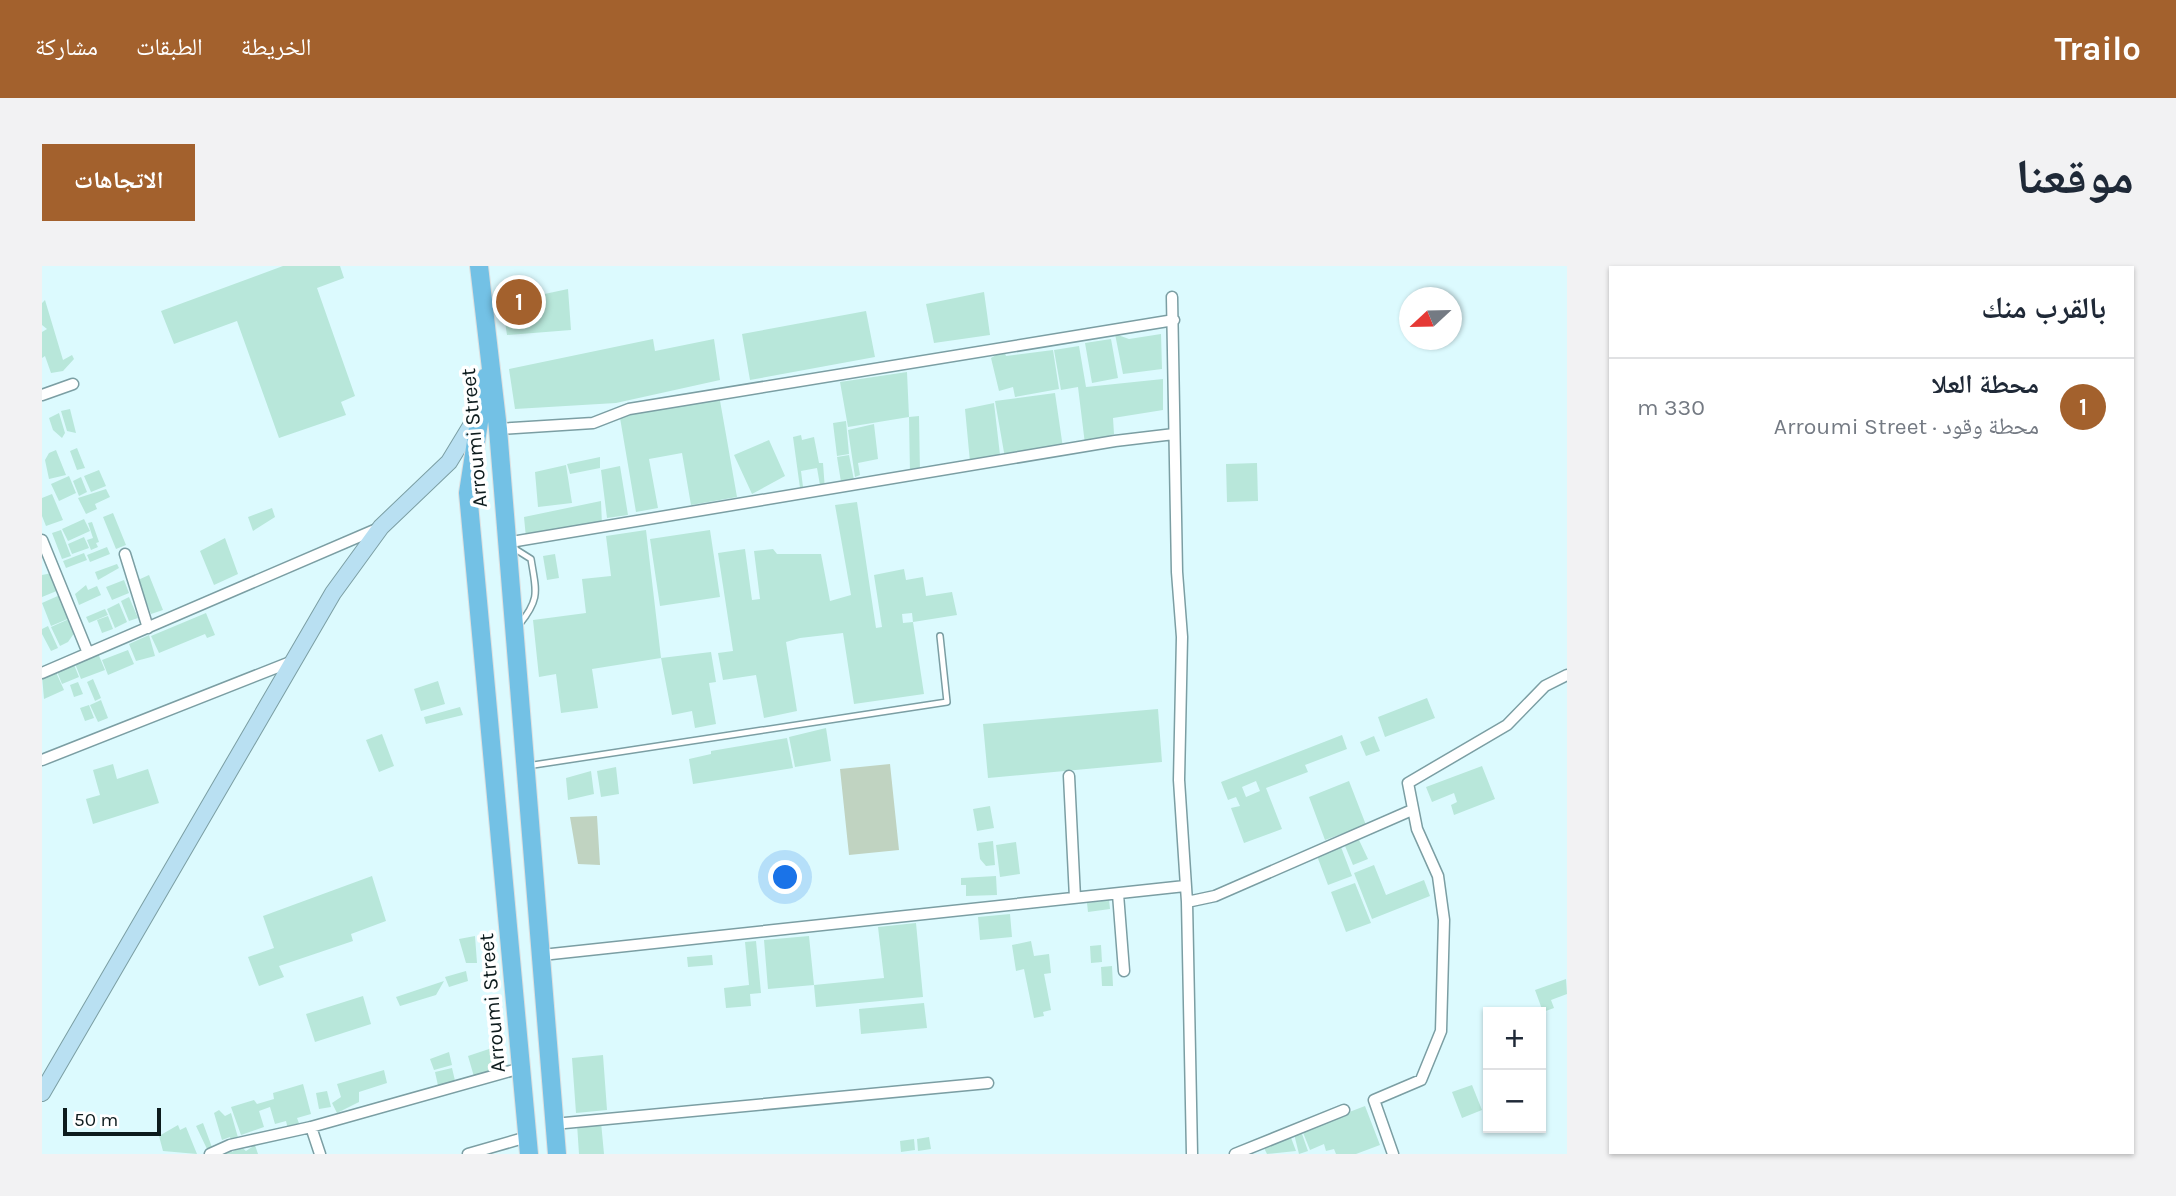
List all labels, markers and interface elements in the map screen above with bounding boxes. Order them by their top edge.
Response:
text: Trailo [2054,30,2141,68]
text: مشاركة [35,33,98,61]
text: الطبقات [136,33,203,61]
text: الخريطة [241,33,311,61]
button: الاتجاهات [42,144,195,221]
text: موقعنا [2016,148,2134,205]
pin: 1 [496,276,542,328]
north arrow [1399,287,1462,350]
text: بالقرب منك [1981,290,2106,326]
street label: Arroumi Street [456,367,492,509]
text: محطة العلا [1931,369,2039,400]
text: 330 m [1637,394,1705,421]
text: 1 [2079,394,2087,421]
text: محطة وقود · Arroumi Street [1774,413,2039,440]
your location [768,860,802,894]
street label: Arroumi Street [474,932,510,1074]
map controls [1483,1007,1546,1133]
button: + [1483,1007,1546,1070]
button: − [1483,1070,1546,1133]
scale bar [63,1105,161,1137]
text: 50 m [74,1109,118,1131]

